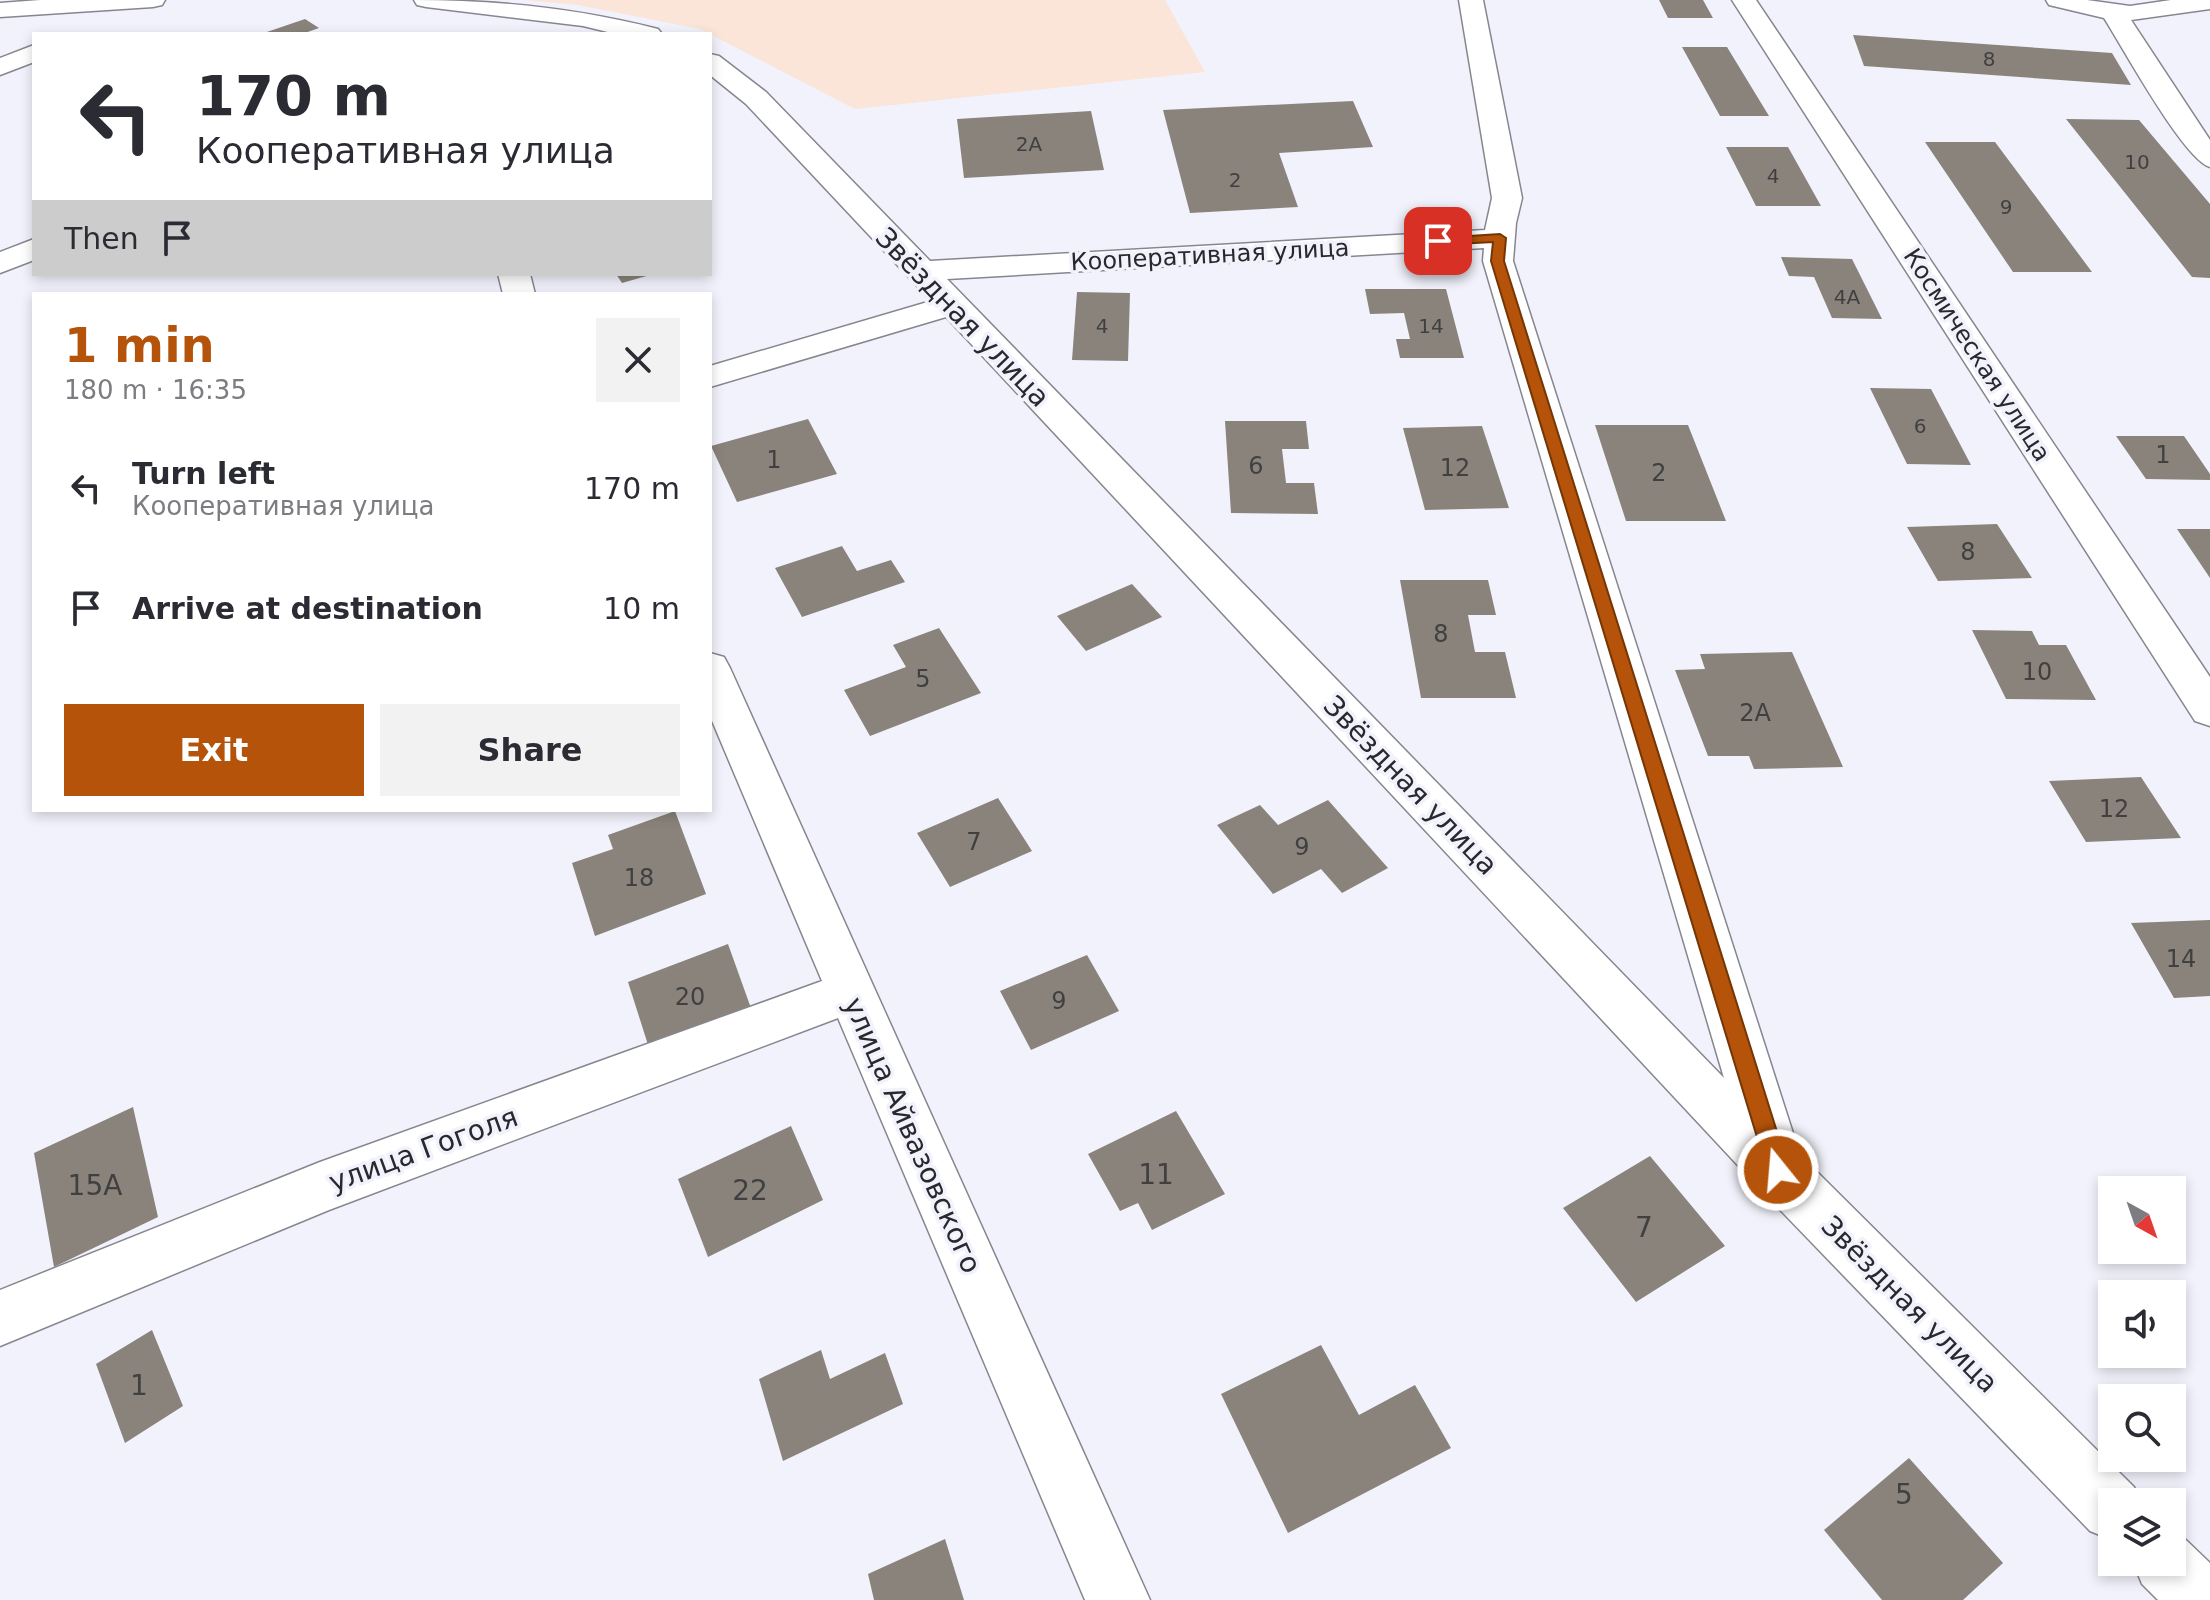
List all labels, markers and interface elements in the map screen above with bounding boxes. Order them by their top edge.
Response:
house number: 8 [1983,47,1995,71]
text: 170 m [196,63,391,128]
icon: left [64,64,168,168]
text: Кооперативная улица [196,130,615,171]
house number: 2А [1016,132,1043,156]
house number: 10 [2124,150,2150,174]
house number: 4 [1767,164,1779,188]
house number: 2 [1229,168,1241,192]
house number: 9 [2000,195,2012,219]
pin [1404,207,1472,275]
icon: arrive [155,216,199,260]
icon: arrive [1416,219,1460,263]
text: Then [64,221,139,256]
street label: Звёздная улица [869,221,1056,414]
street label: Кооперативная улица [1070,234,1350,276]
street label: Космическая улица [1898,243,2056,467]
house number: 4А [1834,285,1861,309]
house number: 4 [1096,314,1108,338]
house number: 14 [1418,314,1444,338]
text: 1 min [64,317,215,373]
button: close [596,318,680,402]
text: 180 m · 16:35 [64,375,247,405]
house number: 6 [1914,414,1926,438]
house number: 1 [2155,441,2171,469]
house number: 1 [766,446,782,474]
house number: 6 [1248,452,1264,480]
house number: 12 [1440,454,1470,482]
text: Turn left [132,456,275,491]
house number: 2 [1651,459,1667,487]
icon: left [64,466,108,510]
text: 170 m [584,471,680,506]
text: Кооперативная улица [132,491,434,521]
house number: 8 [1960,538,1976,566]
icon: arrive [64,586,108,630]
text: Arrive at destination [132,591,483,626]
text: 10 m [603,591,680,626]
house number: 8 [1433,620,1449,648]
house number: 10 [2022,658,2052,686]
house number: 5 [915,665,931,693]
street label: Звёздная улица [1317,689,1504,882]
house number: 2А [1739,699,1771,727]
button: Exit [64,704,364,796]
button: Share [380,704,680,796]
house number: 12 [2099,795,2129,823]
house number: 7 [966,828,982,856]
house number: 9 [1294,833,1310,861]
house number: 18 [624,864,654,892]
house number: 14 [2166,945,2196,973]
house number: 20 [675,983,705,1011]
house number: 9 [1051,987,1067,1015]
street label: улица Айвазовского [837,992,988,1278]
street label: улица Гоголя [324,1100,522,1199]
position arrow [1736,1128,1820,1212]
house number: 11 [1138,1158,1174,1191]
house number: 15А [68,1169,122,1202]
house number: 22 [732,1174,768,1207]
north arrow [2098,1176,2186,1264]
map controls [2098,1176,2186,1576]
street label: Звёздная улица [1815,1209,2005,1399]
house number: 7 [1635,1211,1653,1244]
button: sound [2098,1280,2186,1368]
house number: 1 [130,1369,148,1402]
button: search [2098,1384,2186,1472]
house number: 5 [1895,1478,1913,1511]
button: layers [2098,1488,2186,1576]

